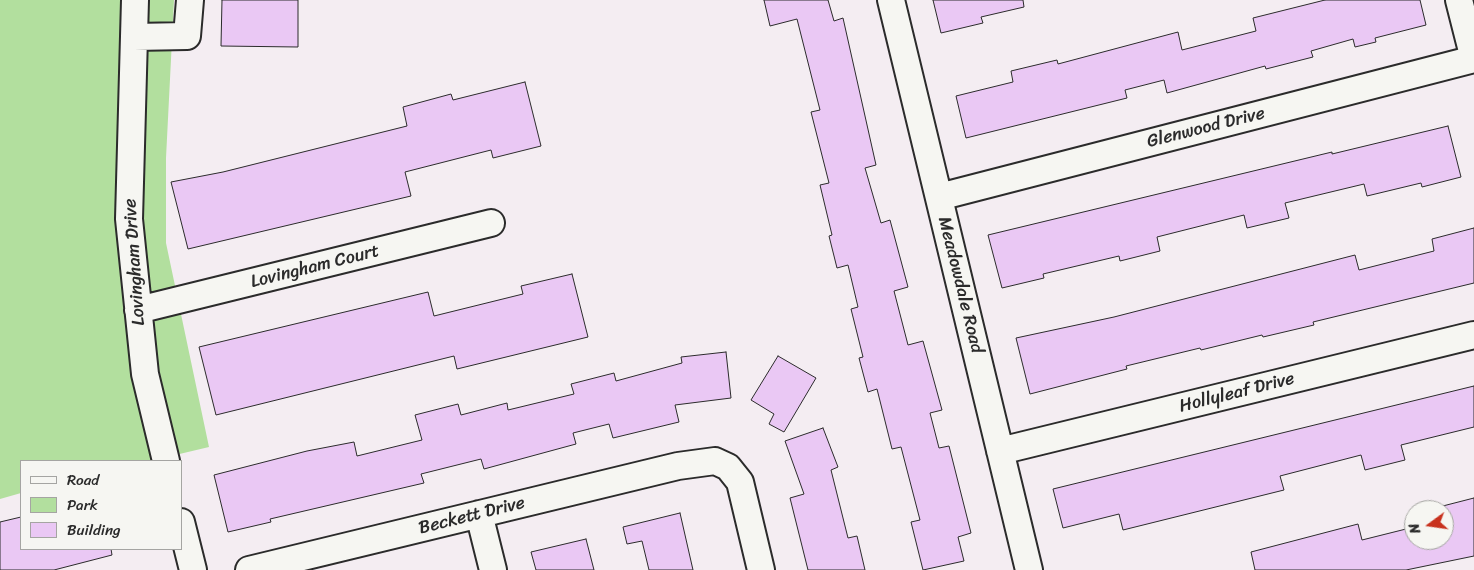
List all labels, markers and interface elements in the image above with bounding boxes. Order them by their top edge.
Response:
street label: Glenwood Drive [1145,103,1267,153]
street label: Lovingham Drive [120,198,150,326]
street label: Meadowdale Road [933,214,987,356]
street label: Lovingham Court [248,241,382,293]
street label: Hollyleaf Drive [1177,368,1297,418]
legend [20,460,182,550]
text: Road [67,467,99,493]
text: Park [67,492,98,518]
street label: Beckett Drive [417,492,527,540]
north arrow [1404,500,1454,550]
text: Building [67,517,121,543]
text: N [1402,521,1428,536]

